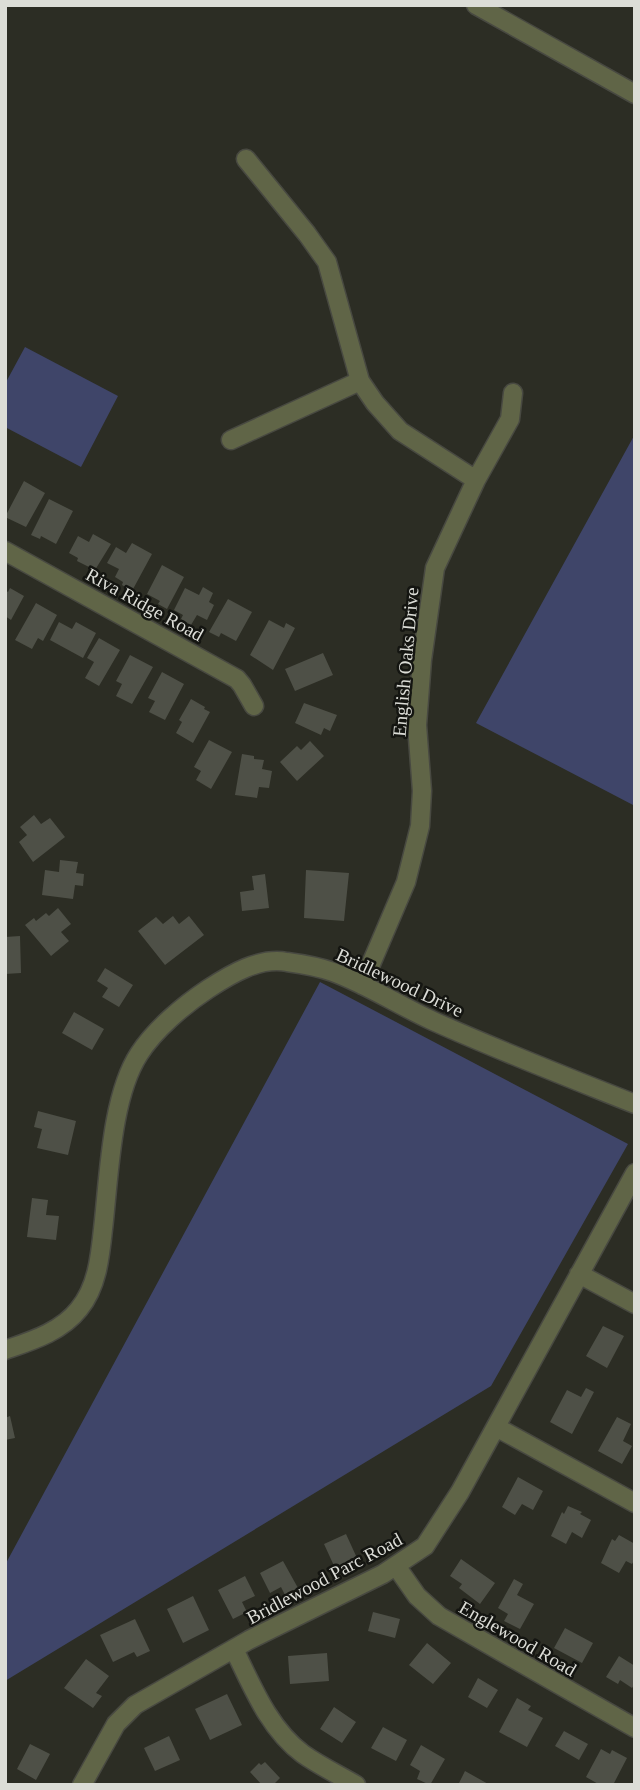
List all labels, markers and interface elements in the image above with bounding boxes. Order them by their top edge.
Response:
street label: Riva Ridge Road [82,564,208,646]
street label: English Oaks Drive [389,586,422,738]
street label: Bridlewood Drive [333,944,467,1021]
street label: Bridlewood Parc Road [243,1528,406,1628]
street label: Englewood Road [456,1596,580,1681]

